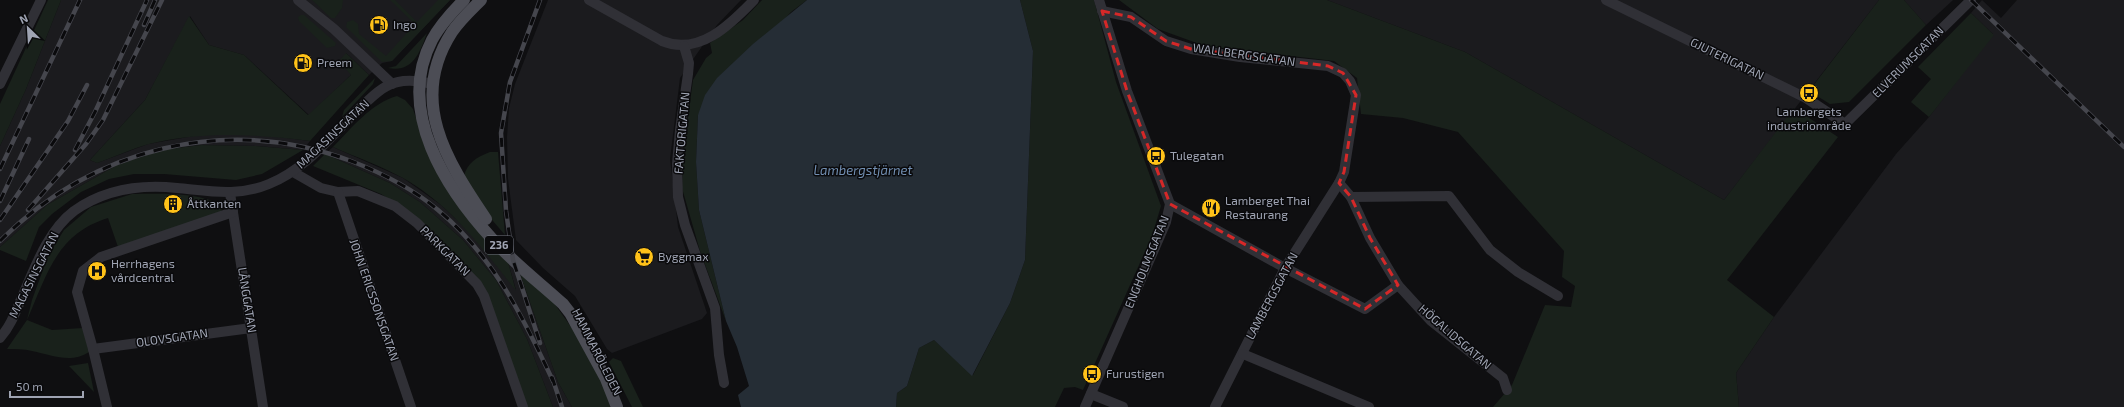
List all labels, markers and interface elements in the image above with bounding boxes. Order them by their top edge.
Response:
north arrow [8,8,48,48]
text: N [17,11,30,26]
fuel station icon: Ingo [368,14,390,36]
place label: Ingo [393,17,417,31]
street label: ELVERUMSGATAN [1869,23,1946,100]
street label: GJUTERIGATAN [1688,34,1767,82]
street label: WALLBERGSGATAN [1192,40,1296,68]
fuel station icon: Preem [292,52,314,74]
place label: Preem [317,55,352,69]
bus stop icon: Lambergets industriområde [1798,82,1820,104]
street label: FAKTORIGATAN [670,91,692,174]
street label: MAGASINSGATAN [293,96,372,171]
place label: Lambergets industriområde [1767,104,1851,132]
bus stop icon: Tulegatan [1145,145,1167,167]
place label: Tulegatan [1170,148,1224,162]
water label: Lambergstjärnet [813,162,913,178]
building icon: Åttkanten [162,193,184,215]
place label: Lamberget Thai Restaurang [1225,193,1310,221]
place label: Åttkanten [187,196,241,210]
restaurant icon: Lamberget Thai Restaurang [1200,197,1222,219]
street label: ENGHOLMSGATAN [1121,213,1171,310]
street label: PARKGATAN [418,222,474,278]
street label: MAGASINSGATAN [5,229,61,320]
road number: 236 [485,236,513,254]
street label: JOHN ERICSSONSGATAN [347,237,402,363]
supermarket icon: Byggmax [633,246,655,268]
place label: Byggmax [658,249,709,263]
street label: LAMBERGSGATAN [1242,250,1300,341]
place label: Herrhagens vårdcentral [111,256,175,284]
hospital icon: Herrhagens vårdcentral [86,260,108,282]
street label: LÅNGGATAN [236,266,260,334]
street label: HÖGALIDSGATAN [1417,301,1495,372]
street label: HAMMARÖLEDEN [570,306,626,397]
street label: OLOVSGATAN [135,325,209,349]
bus stop icon: Furustigen [1081,363,1103,385]
place label: Furustigen [1106,366,1165,380]
scale bar [10,373,83,399]
text: 50 m [16,379,43,393]

